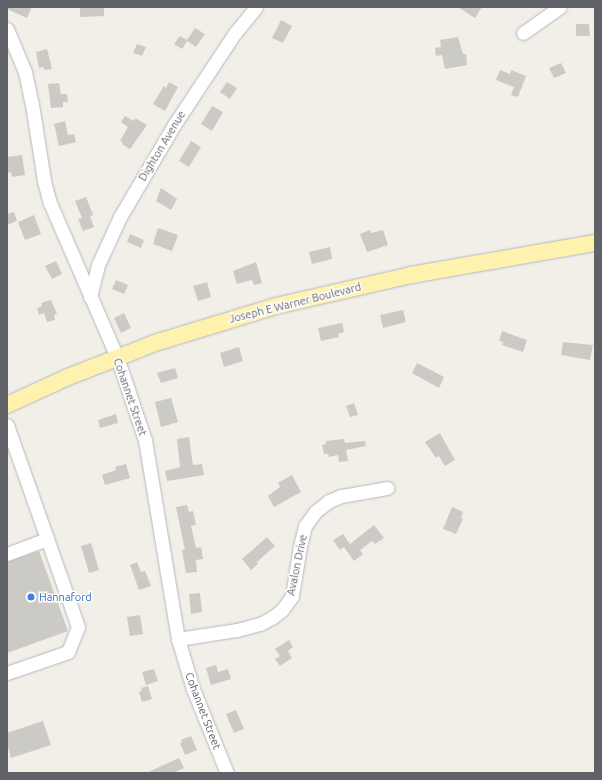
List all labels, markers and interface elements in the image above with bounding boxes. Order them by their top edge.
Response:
street label: Dighton Avenue [136,108,188,184]
street label: Joseph E Warner Boulevard [228,280,362,326]
street label: Cohannet Street [111,356,149,438]
street label: Avalon Drive [284,533,310,597]
place label: Hannaford [39,590,92,604]
marker: Hannaford [26,592,36,602]
street label: Cohannet Street [182,671,224,751]

